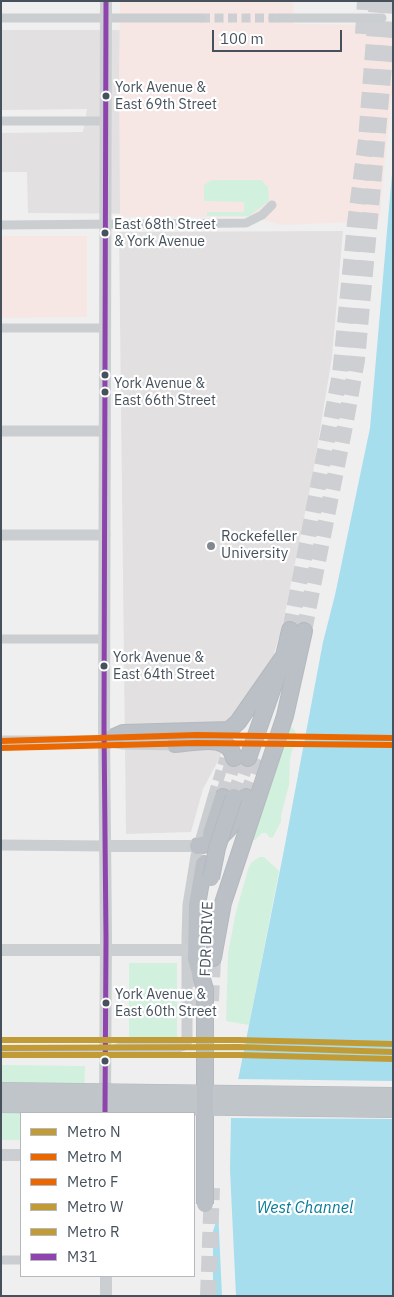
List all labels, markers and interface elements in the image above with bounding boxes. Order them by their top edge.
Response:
scale bar [214,20,344,52]
text: 100 m [220,29,264,48]
place label: York Avenue & East 69th Street [115,80,217,112]
marker: York Avenue & East 69th Street [101,91,111,101]
place label: East 68th Street & York Avenue [114,217,216,250]
marker: East 68th Street & York Avenue [100,228,110,238]
unlabelled marker [100,370,110,380]
place label: York Avenue & East 66th Street [114,376,216,408]
marker: York Avenue & East 66th Street [100,387,110,397]
place label: Rockefeller University [221,528,297,563]
marker: Rockefeller University [205,540,217,552]
place label: York Avenue & East 64th Street [113,650,215,682]
marker: York Avenue & East 64th Street [99,661,109,671]
street label: FDR DRIVE [197,901,217,977]
place label: York Avenue & East 60th Street [115,987,217,1020]
marker: York Avenue & East 60th Street [101,998,111,1008]
unlabelled marker [100,1056,110,1066]
legend [20,1112,195,1277]
text: Metro N [67,1122,121,1141]
text: Metro M [67,1147,122,1166]
text: Metro F [67,1172,118,1191]
text: Metro W [67,1197,123,1216]
water label: West Channel [257,1198,353,1218]
text: Metro R [67,1222,120,1241]
text: M31 [67,1247,97,1266]

